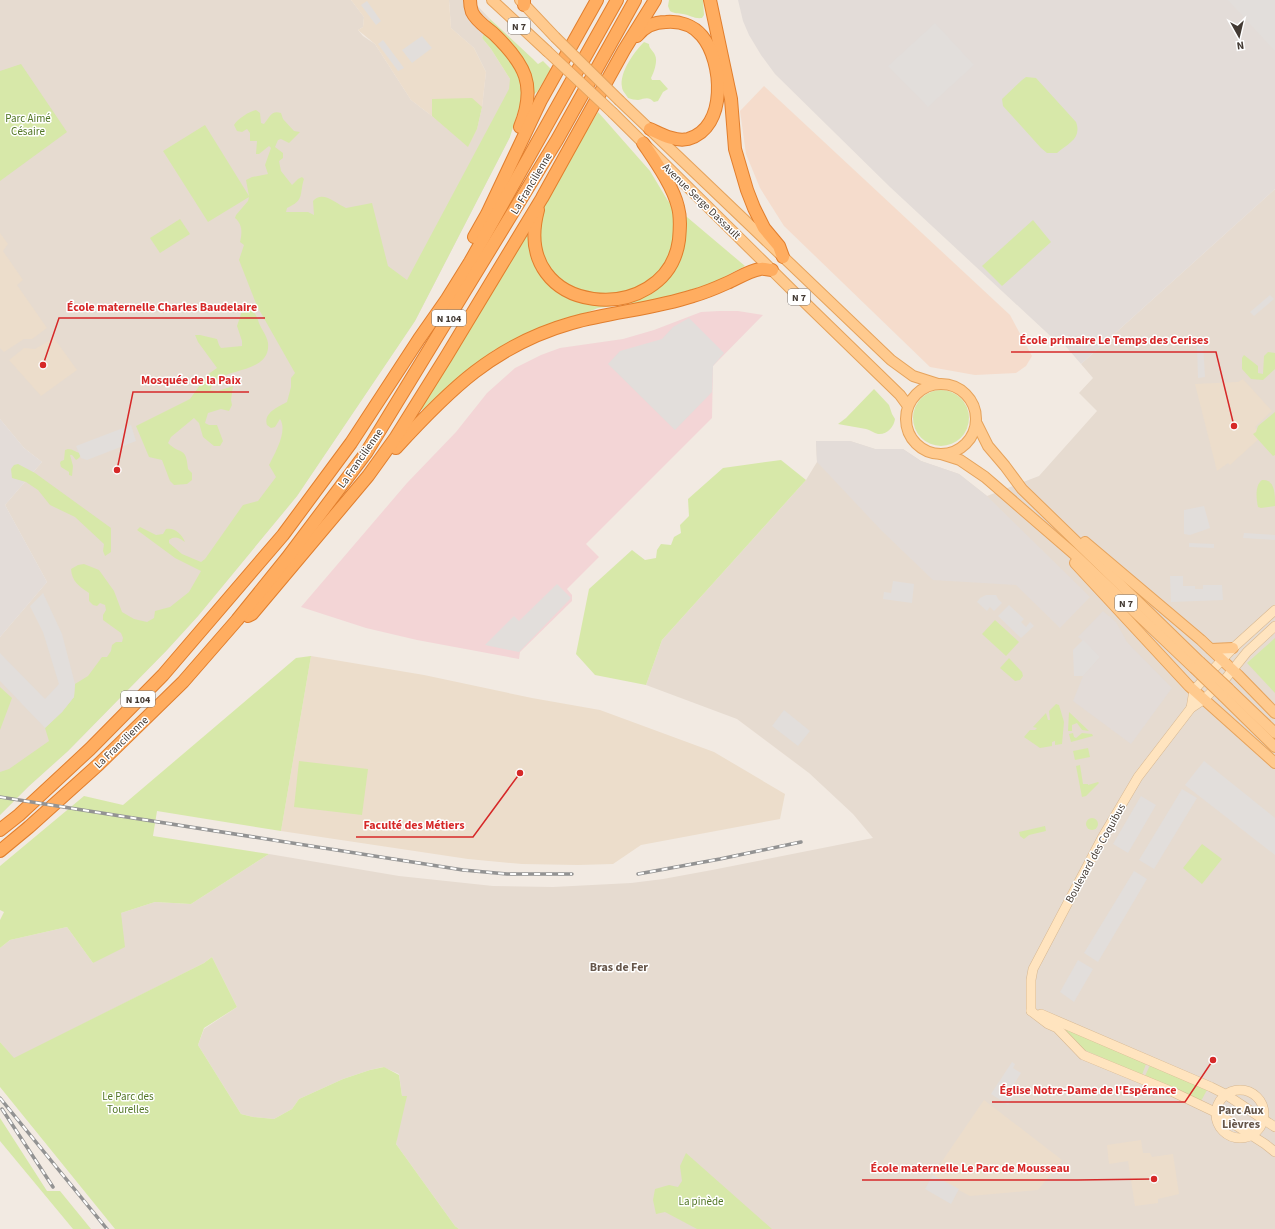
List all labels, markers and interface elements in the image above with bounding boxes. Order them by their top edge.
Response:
north arrow [1219,16,1259,56]
road number: N 7 [508,18,530,34]
text: N [1236,37,1245,53]
park label: Parc Aimé Césaire [5,111,51,139]
street label: La Francilienne [507,149,556,217]
street label: Avenue Serge Dassault [659,160,744,243]
road number: N 7 [788,289,810,305]
callout: École maternelle Charles Baudelaire [59,294,265,318]
text: École maternelle Charles Baudelaire [67,299,257,316]
road number: N 104 [432,310,466,326]
callout: École primaire Le Temps des Cerises [1011,328,1216,352]
text: École primaire Le Temps des Cerises [1019,332,1209,349]
callout: Mosquée de la Paix [133,368,249,392]
text: Mosquée de la Paix [141,372,241,389]
street label: La Francilienne [334,425,387,491]
road number: N 7 [1115,595,1137,611]
road number: N 104 [121,691,155,707]
street label: La Francilienne [91,712,152,772]
street label: Boulevard des Coquibus [1062,801,1129,906]
callout: Faculté des Métiers [356,813,473,837]
text: Faculté des Métiers [363,817,465,834]
district label: Bras de Fer [590,959,648,976]
callout: Église Notre-Dame de l'Espérance [992,1078,1185,1102]
text: Église Notre-Dame de l'Espérance [999,1082,1177,1099]
park label: Le Parc des Tourelles [102,1089,154,1117]
district label: Parc Aux Lièvres [1218,1102,1264,1133]
callout: École maternelle Le Parc de Mousseau [862,1156,1077,1180]
text: École maternelle Le Parc de Mousseau [870,1160,1070,1177]
park label: La pinède [679,1194,724,1209]

